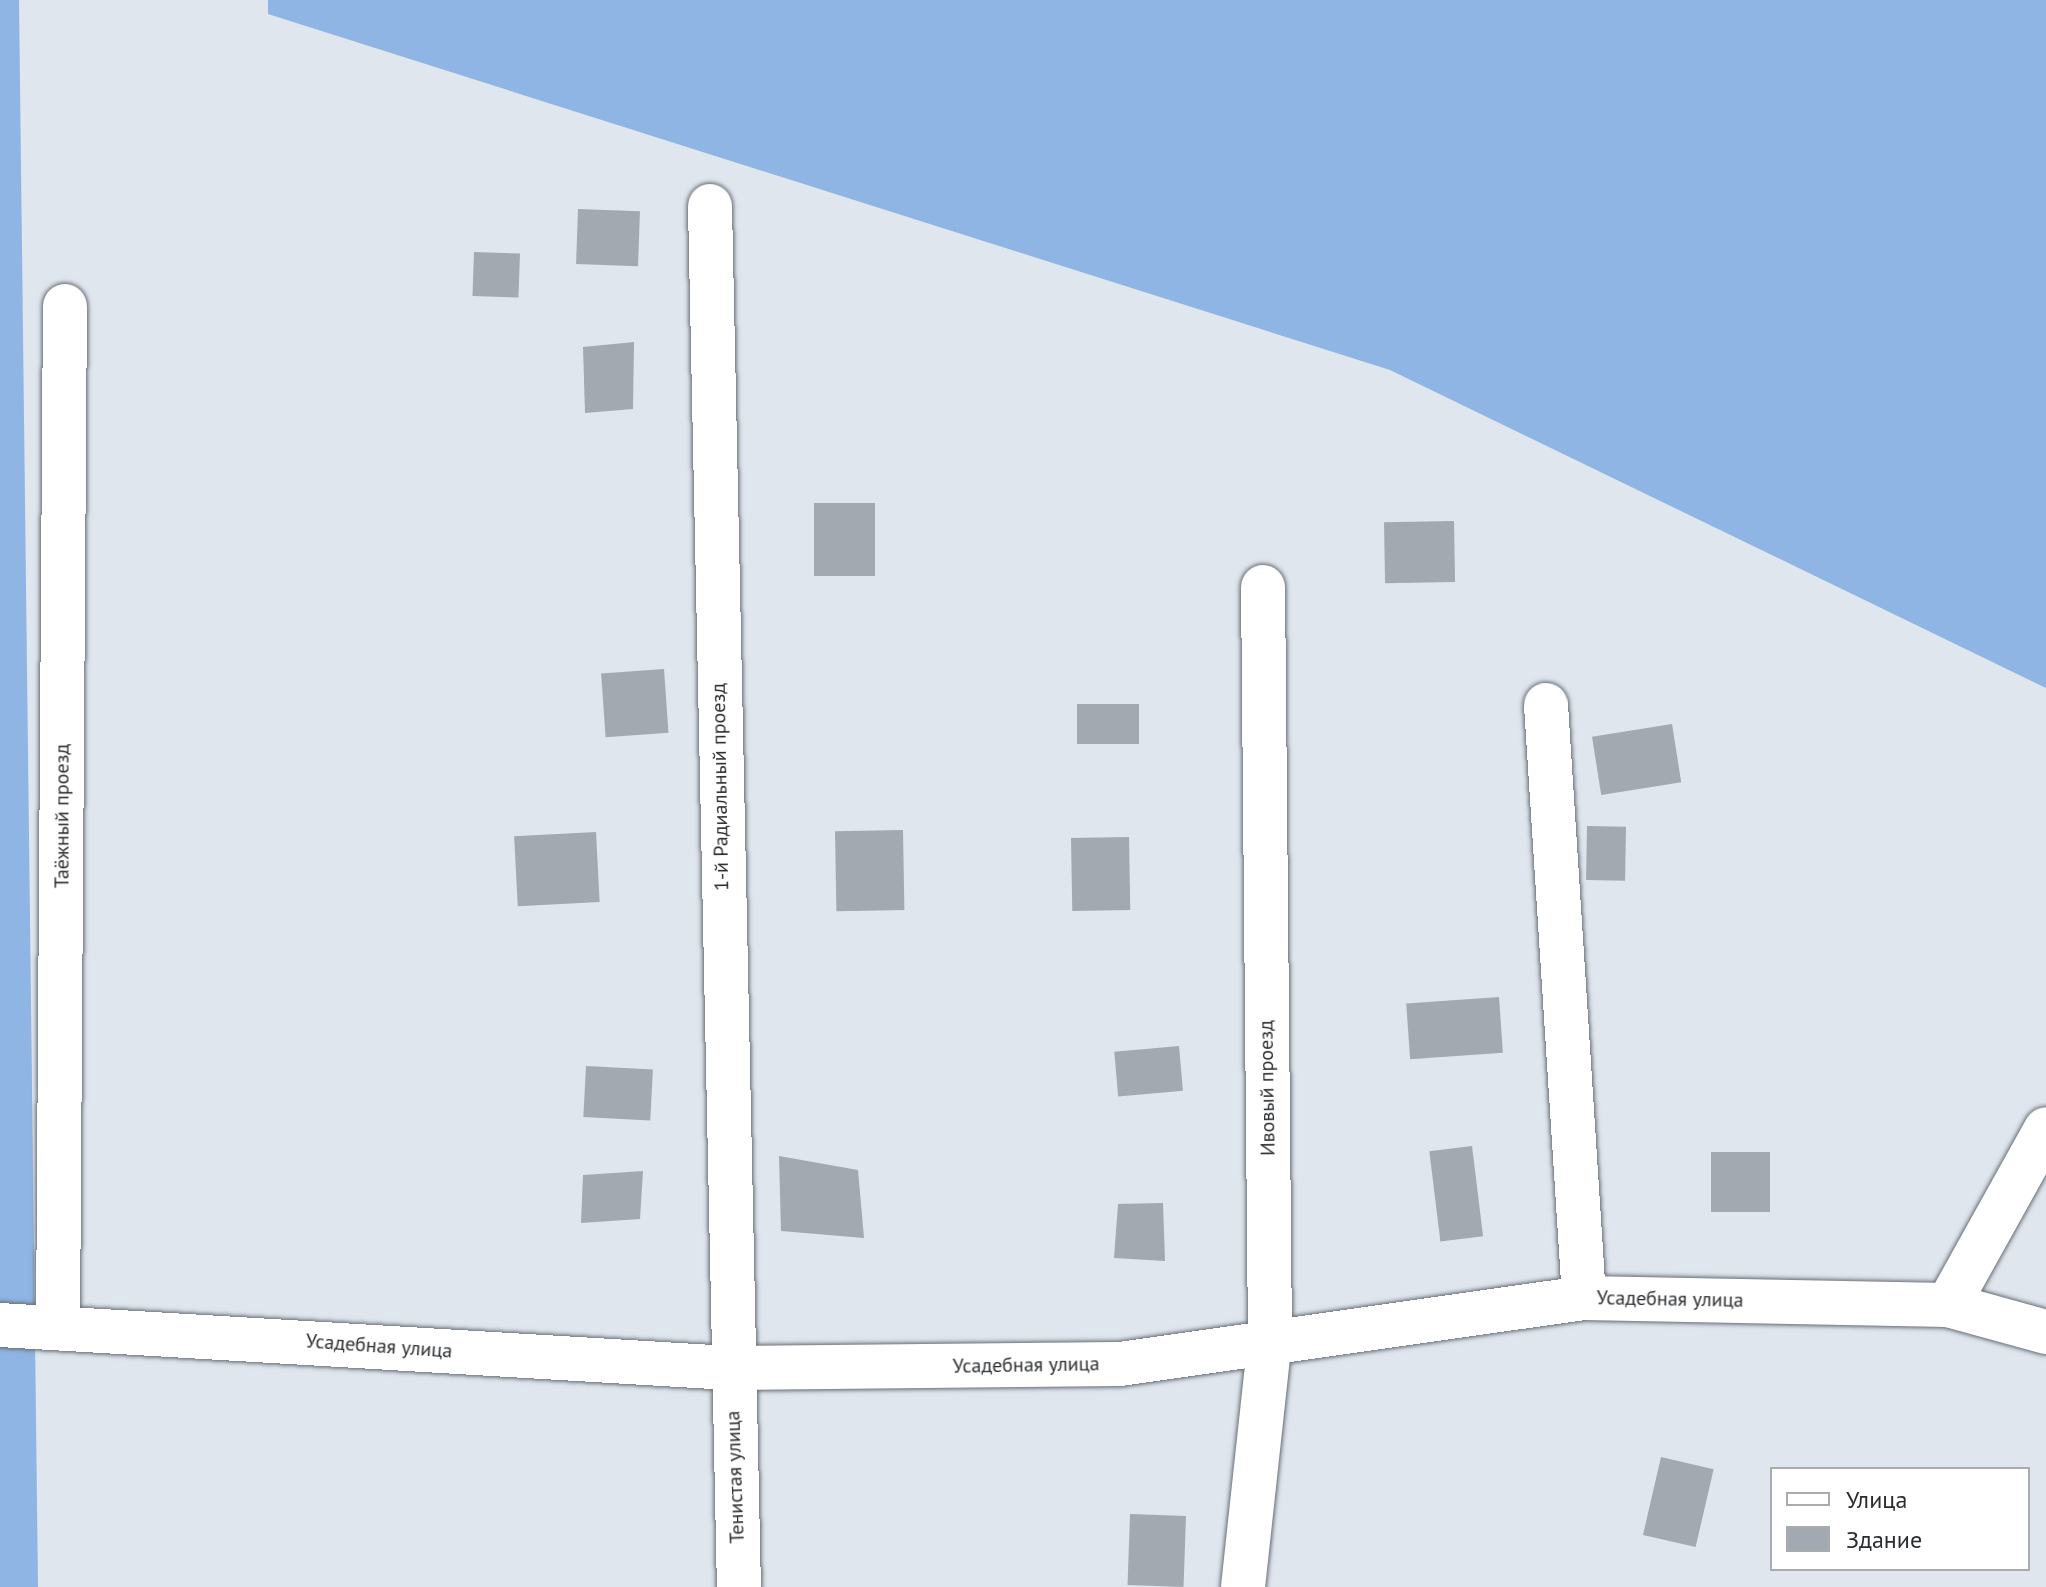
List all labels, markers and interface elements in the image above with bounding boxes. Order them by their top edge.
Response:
street label: 1-й Радиальный проезд [706,683,734,891]
street label: Таёжный проезд [50,744,74,888]
street label: Ивовый проезд [1254,1020,1280,1156]
street label: Усадебная улица [1596,1286,1744,1312]
street label: Усадебная улица [305,1329,453,1363]
street label: Усадебная улица [952,1352,1100,1378]
street label: Тенистая улица [721,1410,749,1544]
legend [1770,1467,2030,1571]
text: Улица [1846,1484,1907,1515]
text: Здание [1846,1524,1922,1555]

